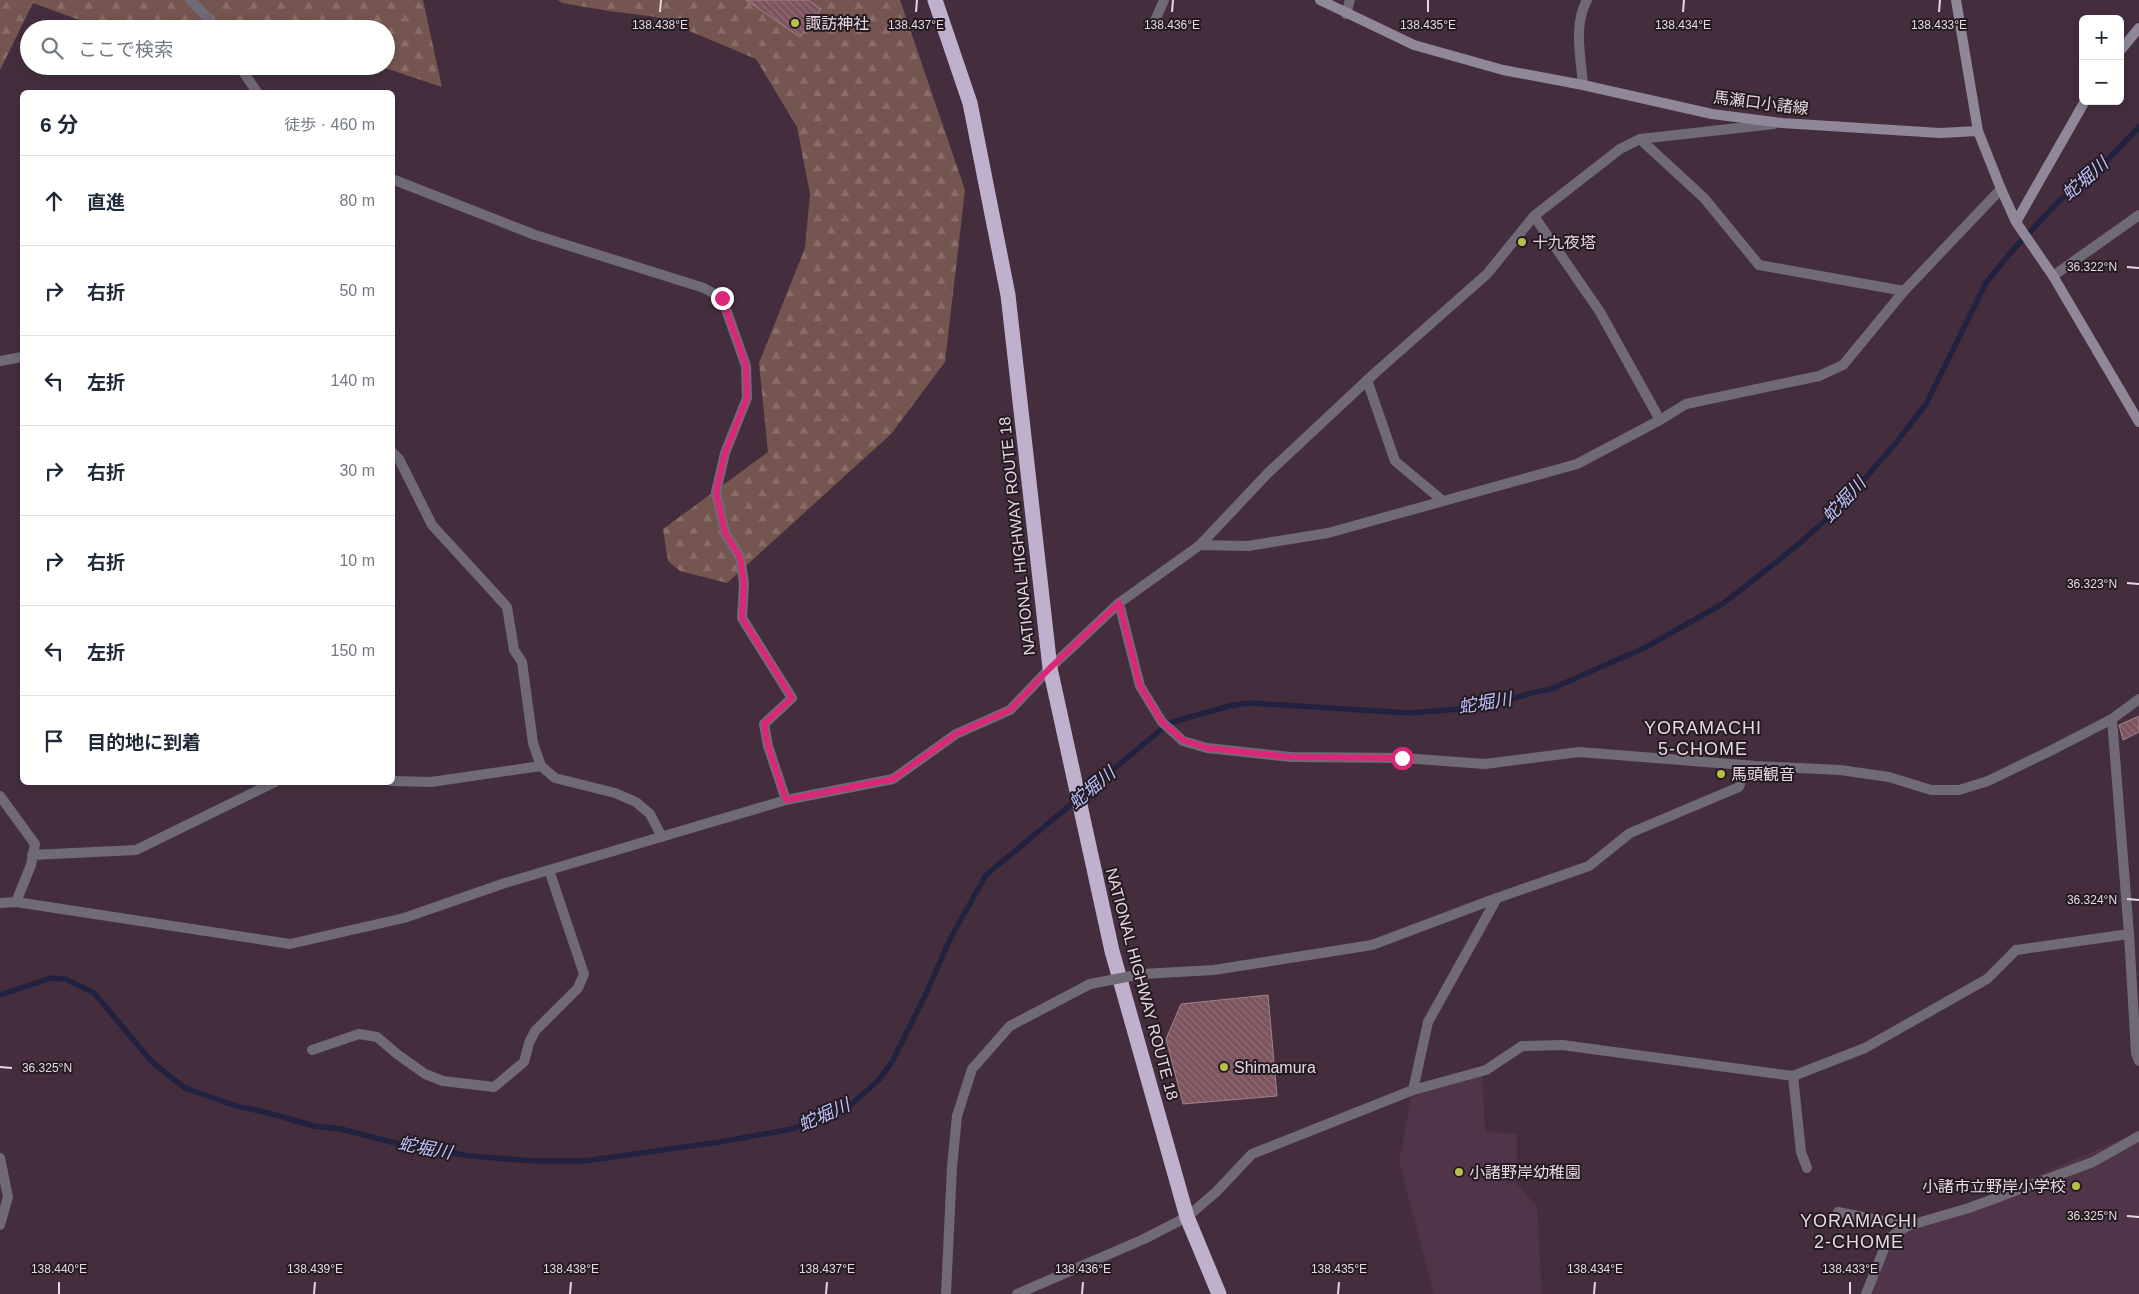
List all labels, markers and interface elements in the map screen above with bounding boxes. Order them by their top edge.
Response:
place label: 諏訪神社 [805,15,869,32]
map controls [2079,15,2124,105]
button: + [2079,15,2124,60]
marker: 諏訪神社 [789,17,801,29]
text: 138.438°E [632,18,688,32]
text: 138.437°E [888,18,944,32]
text: 138.436°E [1144,18,1200,32]
text: 138.435°E [1400,18,1456,32]
text: 138.434°E [1655,18,1711,32]
text: 138.433°E [1911,18,1967,32]
search box [20,20,395,75]
icon: search [38,34,66,62]
text: ここで検索 [78,39,173,60]
button: − [2079,60,2124,105]
street label: 馬瀬口小諸線 [1712,89,1810,117]
text: 6 分 [40,113,79,136]
text: 徒歩 · 460 m [284,116,375,133]
water label: 蛇堀川 [2058,152,2113,204]
icon: ahead [40,187,68,215]
text: 直進 [87,192,125,213]
text: 80 m [339,192,375,209]
place label: 十九夜塔 [1532,234,1596,251]
marker: 十九夜塔 [1516,236,1528,248]
text: 36.322°N [2067,260,2117,274]
icon: right [40,277,68,305]
text: 右折 [87,282,125,303]
text: 50 m [339,282,375,299]
route end [711,287,734,310]
icon: left [40,367,68,395]
text: 左折 [87,372,125,393]
text: 140 m [331,372,375,389]
street label: NATIONAL HIGHWAY ROUTE 18 [996,416,1038,656]
icon: right [40,457,68,485]
text: 右折 [87,462,125,483]
text: 30 m [339,462,375,479]
water label: 蛇堀川 [1818,472,1871,527]
icon: right [40,547,68,575]
text: 右折 [87,552,125,573]
text: 10 m [339,552,375,569]
text: 36.323°N [2067,577,2117,591]
icon: left [40,637,68,665]
text: 左折 [87,642,125,663]
text: 150 m [331,642,375,659]
water label: 蛇堀川 [1457,689,1515,717]
district label: YORAMACHI 5-CHOME [1644,718,1762,759]
icon: arrive [40,727,68,755]
text: 目的地に到着 [87,732,201,753]
route start [1391,747,1414,770]
water label: 蛇堀川 [1065,762,1121,813]
place label: 馬頭観音 [1731,766,1795,783]
marker: 馬頭観音 [1715,768,1727,780]
street label: NATIONAL HIGHWAY ROUTE 18 [1103,866,1181,1102]
text: 36.324°N [2067,893,2117,907]
place label: Shimamura [1234,1059,1316,1076]
text: 36.325°N [22,1061,72,1075]
marker: Shimamura [1218,1061,1230,1073]
water label: 蛇堀川 [795,1094,855,1135]
water label: 蛇堀川 [397,1133,455,1163]
place label: 小諸野岸幼稚園 [1469,1164,1581,1181]
marker: 小諸野岸幼稚園 [1453,1166,1465,1178]
place label: 小諸市立野岸小学校 [1922,1178,2066,1195]
marker: 小諸市立野岸小学校 [2070,1180,2082,1192]
text: 36.325°N [2067,1209,2117,1223]
district label: YORAMACHI 2-CHOME [1800,1211,1918,1252]
text: 138.440°E [31,1262,87,1276]
text: 138.439°E [287,1262,343,1276]
text: 138.438°E [543,1262,599,1276]
text: 138.437°E [799,1262,855,1276]
text: 138.436°E [1055,1262,1111,1276]
text: 138.435°E [1311,1262,1367,1276]
text: 138.434°E [1567,1262,1623,1276]
text: 138.433°E [1822,1262,1878,1276]

